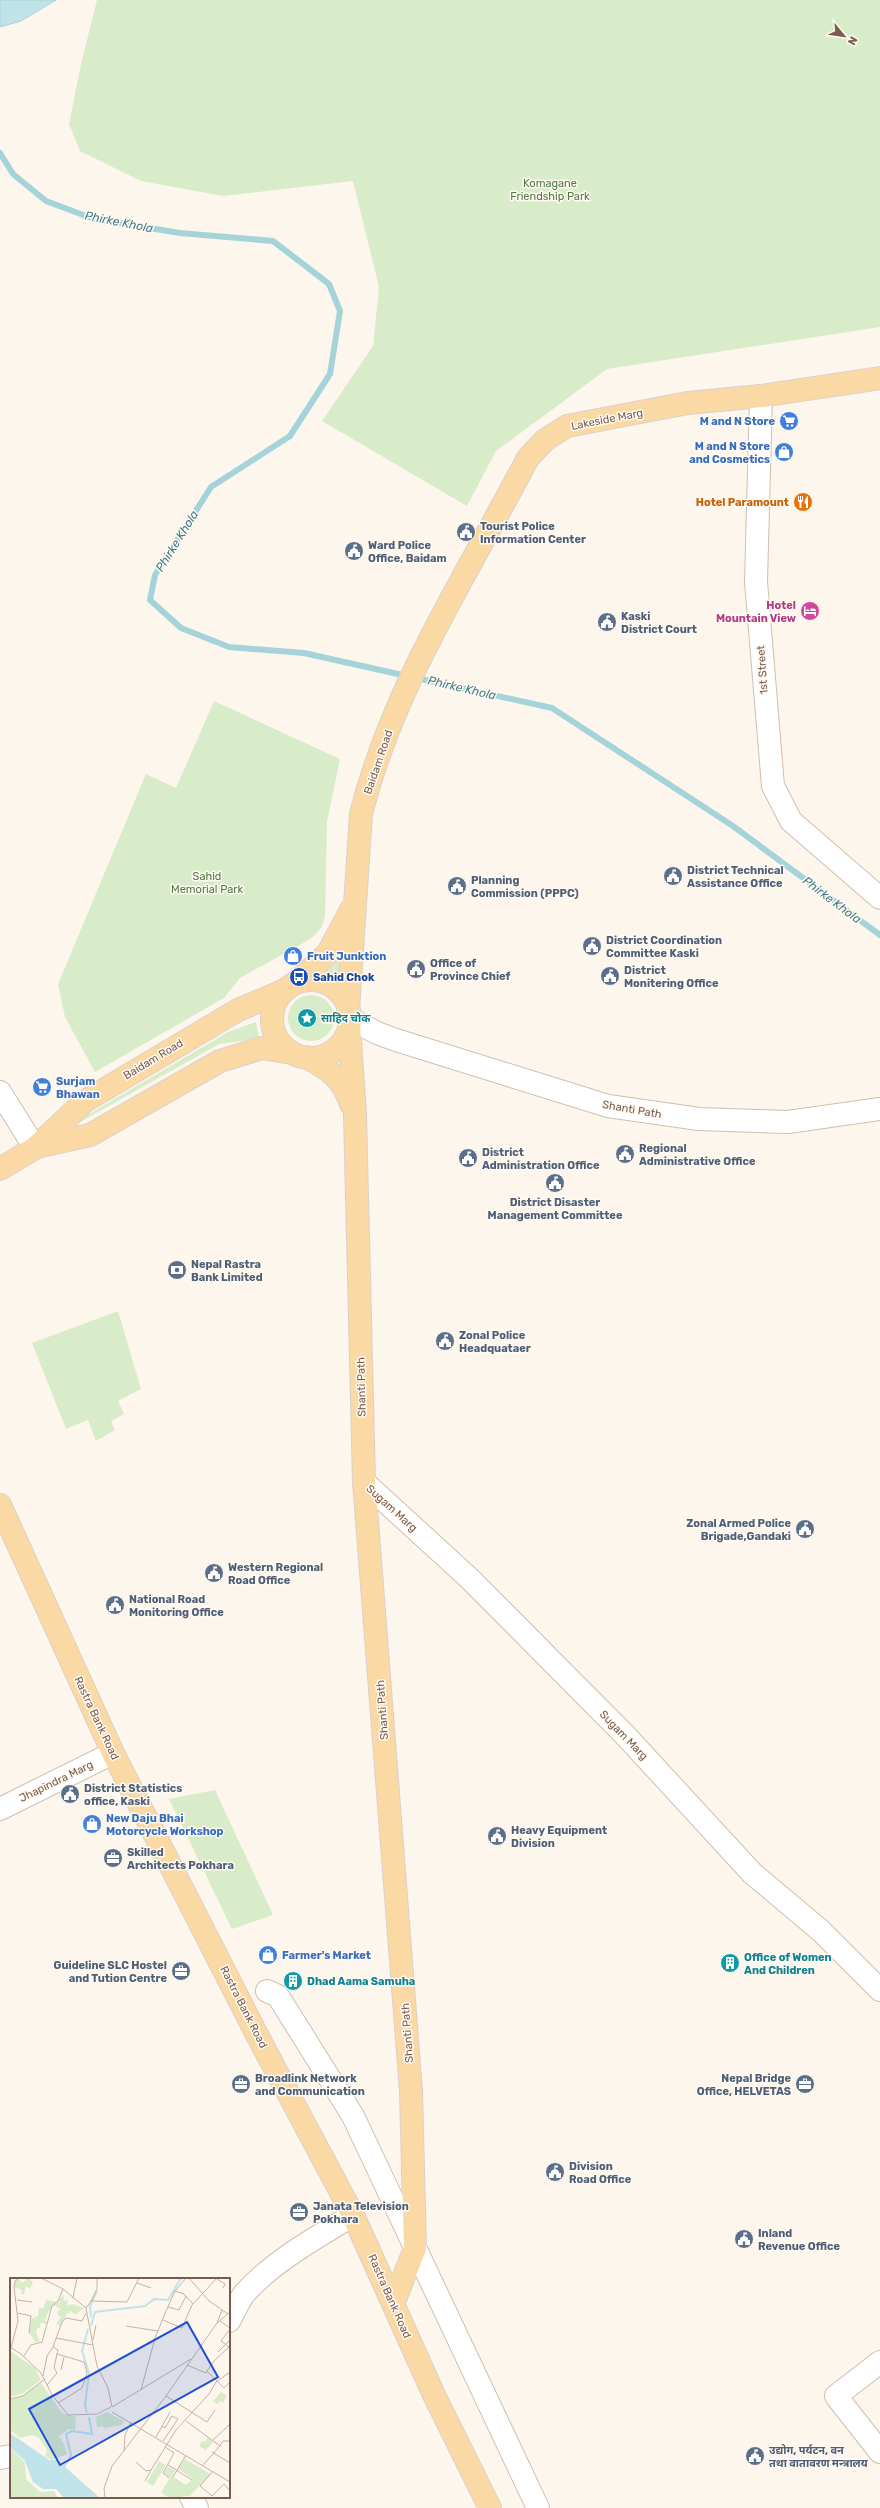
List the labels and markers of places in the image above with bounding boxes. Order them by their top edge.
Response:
supermarket icon: M and N Store [778,410,800,432]
place label: M and N Store [700,415,775,428]
place label: M and N Store and Cosmetics [689,440,770,466]
shop icon: M and N Store and Cosmetics [773,441,795,463]
restaurant icon: Hotel Paramount [792,491,814,513]
place label: Hotel Paramount [696,496,789,509]
place label: Tourist Police Information Center [480,520,586,546]
public building icon: Tourist Police Information Center [455,521,477,543]
place label: Ward Police Office, Baidam [368,539,447,565]
public building icon: Ward Police Office, Baidam [343,540,365,562]
place label: Hotel Mountain View [716,599,796,625]
hotel icon: Hotel Mountain View [799,600,821,622]
place label: Kaski District Court [621,610,697,636]
public building icon: Kaski District Court [596,611,618,633]
place label: District Technical Assistance Office [687,864,784,890]
public building icon: District Technical Assistance Office [662,865,684,887]
place label: Planning Commission (PPPC) [471,874,579,900]
public building icon: Planning Commission (PPPC) [446,875,468,897]
place label: District Coordination Committee Kaski [606,934,722,960]
public building icon: District Coordination Committee Kaski [581,935,603,957]
shop icon: Fruit Junktion [282,945,304,967]
place label: Fruit Junktion [307,950,386,963]
place label: Office of Province Chief [430,957,511,983]
public building icon: Office of Province Chief [405,958,427,980]
place label: District Monitering Office [624,964,719,990]
public building icon: District Monitering Office [599,965,621,987]
bus stop icon: Sahid Chok [288,966,310,988]
place label: Sahid Chok [313,971,375,984]
place icon: साहिद चोक [296,1007,318,1029]
place label: साहिद चोक [321,1012,371,1025]
place label: Surjam Bhawan [56,1075,100,1101]
supermarket icon: Surjam Bhawan [31,1076,53,1098]
place label: Regional Administrative Office [639,1142,756,1168]
public building icon: Regional Administrative Office [614,1143,636,1165]
place label: District Administration Office [482,1146,600,1172]
public building icon: District Administration Office [457,1147,479,1169]
public building icon: District Disaster Management Committee [544,1172,566,1194]
place label: District Disaster Management Committee [488,1196,623,1222]
place label: Nepal Rastra Bank Limited [191,1258,263,1284]
bank icon: Nepal Rastra Bank Limited [166,1259,188,1281]
place label: Zonal Police Headquataer [459,1329,531,1355]
public building icon: Zonal Police Headquataer [434,1330,456,1352]
place label: Zonal Armed Police Brigade,Gandaki [686,1517,791,1543]
public building icon: Zonal Armed Police Brigade,Gandaki [794,1518,816,1540]
place label: Western Regional Road Office [228,1561,323,1587]
public building icon: Western Regional Road Office [203,1562,225,1584]
place label: National Road Monitoring Office [129,1593,224,1619]
public building icon: National Road Monitoring Office [104,1594,126,1616]
place label: District Statistics office, Kaski [84,1782,182,1808]
public building icon: District Statistics office, Kaski [59,1783,81,1805]
place label: New Daju Bhai Motorcycle Workshop [106,1812,224,1838]
shop icon: New Daju Bhai Motorcycle Workshop [81,1813,103,1835]
place label: Heavy Equipment Division [511,1824,607,1850]
public building icon: Heavy Equipment Division [486,1825,508,1847]
place label: Skilled Architects Pokhara [127,1846,234,1872]
office icon: Skilled Architects Pokhara [102,1847,124,1869]
shop icon: Farmer's Market [257,1944,279,1966]
place label: Farmer's Market [282,1949,371,1962]
place label: Office of Women And Children [744,1951,832,1977]
building icon: Office of Women And Children [719,1952,741,1974]
place label: Guideline SLC Hostel and Tution Centre [54,1959,167,1985]
office icon: Guideline SLC Hostel and Tution Centre [170,1960,192,1982]
building icon: Dhad Aama Samuha [282,1970,304,1992]
place label: Dhad Aama Samuha [307,1975,415,1988]
place label: Broadlink Network and Communication [255,2072,365,2098]
place label: Nepal Bridge Office, HELVETAS [697,2072,791,2098]
office icon: Broadlink Network and Communication [230,2073,252,2095]
office icon: Nepal Bridge Office, HELVETAS [794,2073,816,2095]
place label: Division Road Office [569,2160,632,2186]
public building icon: Division Road Office [544,2161,566,2183]
place label: Janata Television Pokhara [313,2200,409,2226]
office icon: Janata Television Pokhara [288,2201,310,2223]
place label: Inland Revenue Office [758,2227,840,2253]
public building icon: Inland Revenue Office [733,2228,755,2250]
place label: उद्योग, पर्यटन, वन तथा वातावरण मन्त्रालय [769,2444,869,2470]
public building icon: उद्योग, पर्यटन, वन तथा वातावरण मन्त्रालय [744,2445,766,2467]

